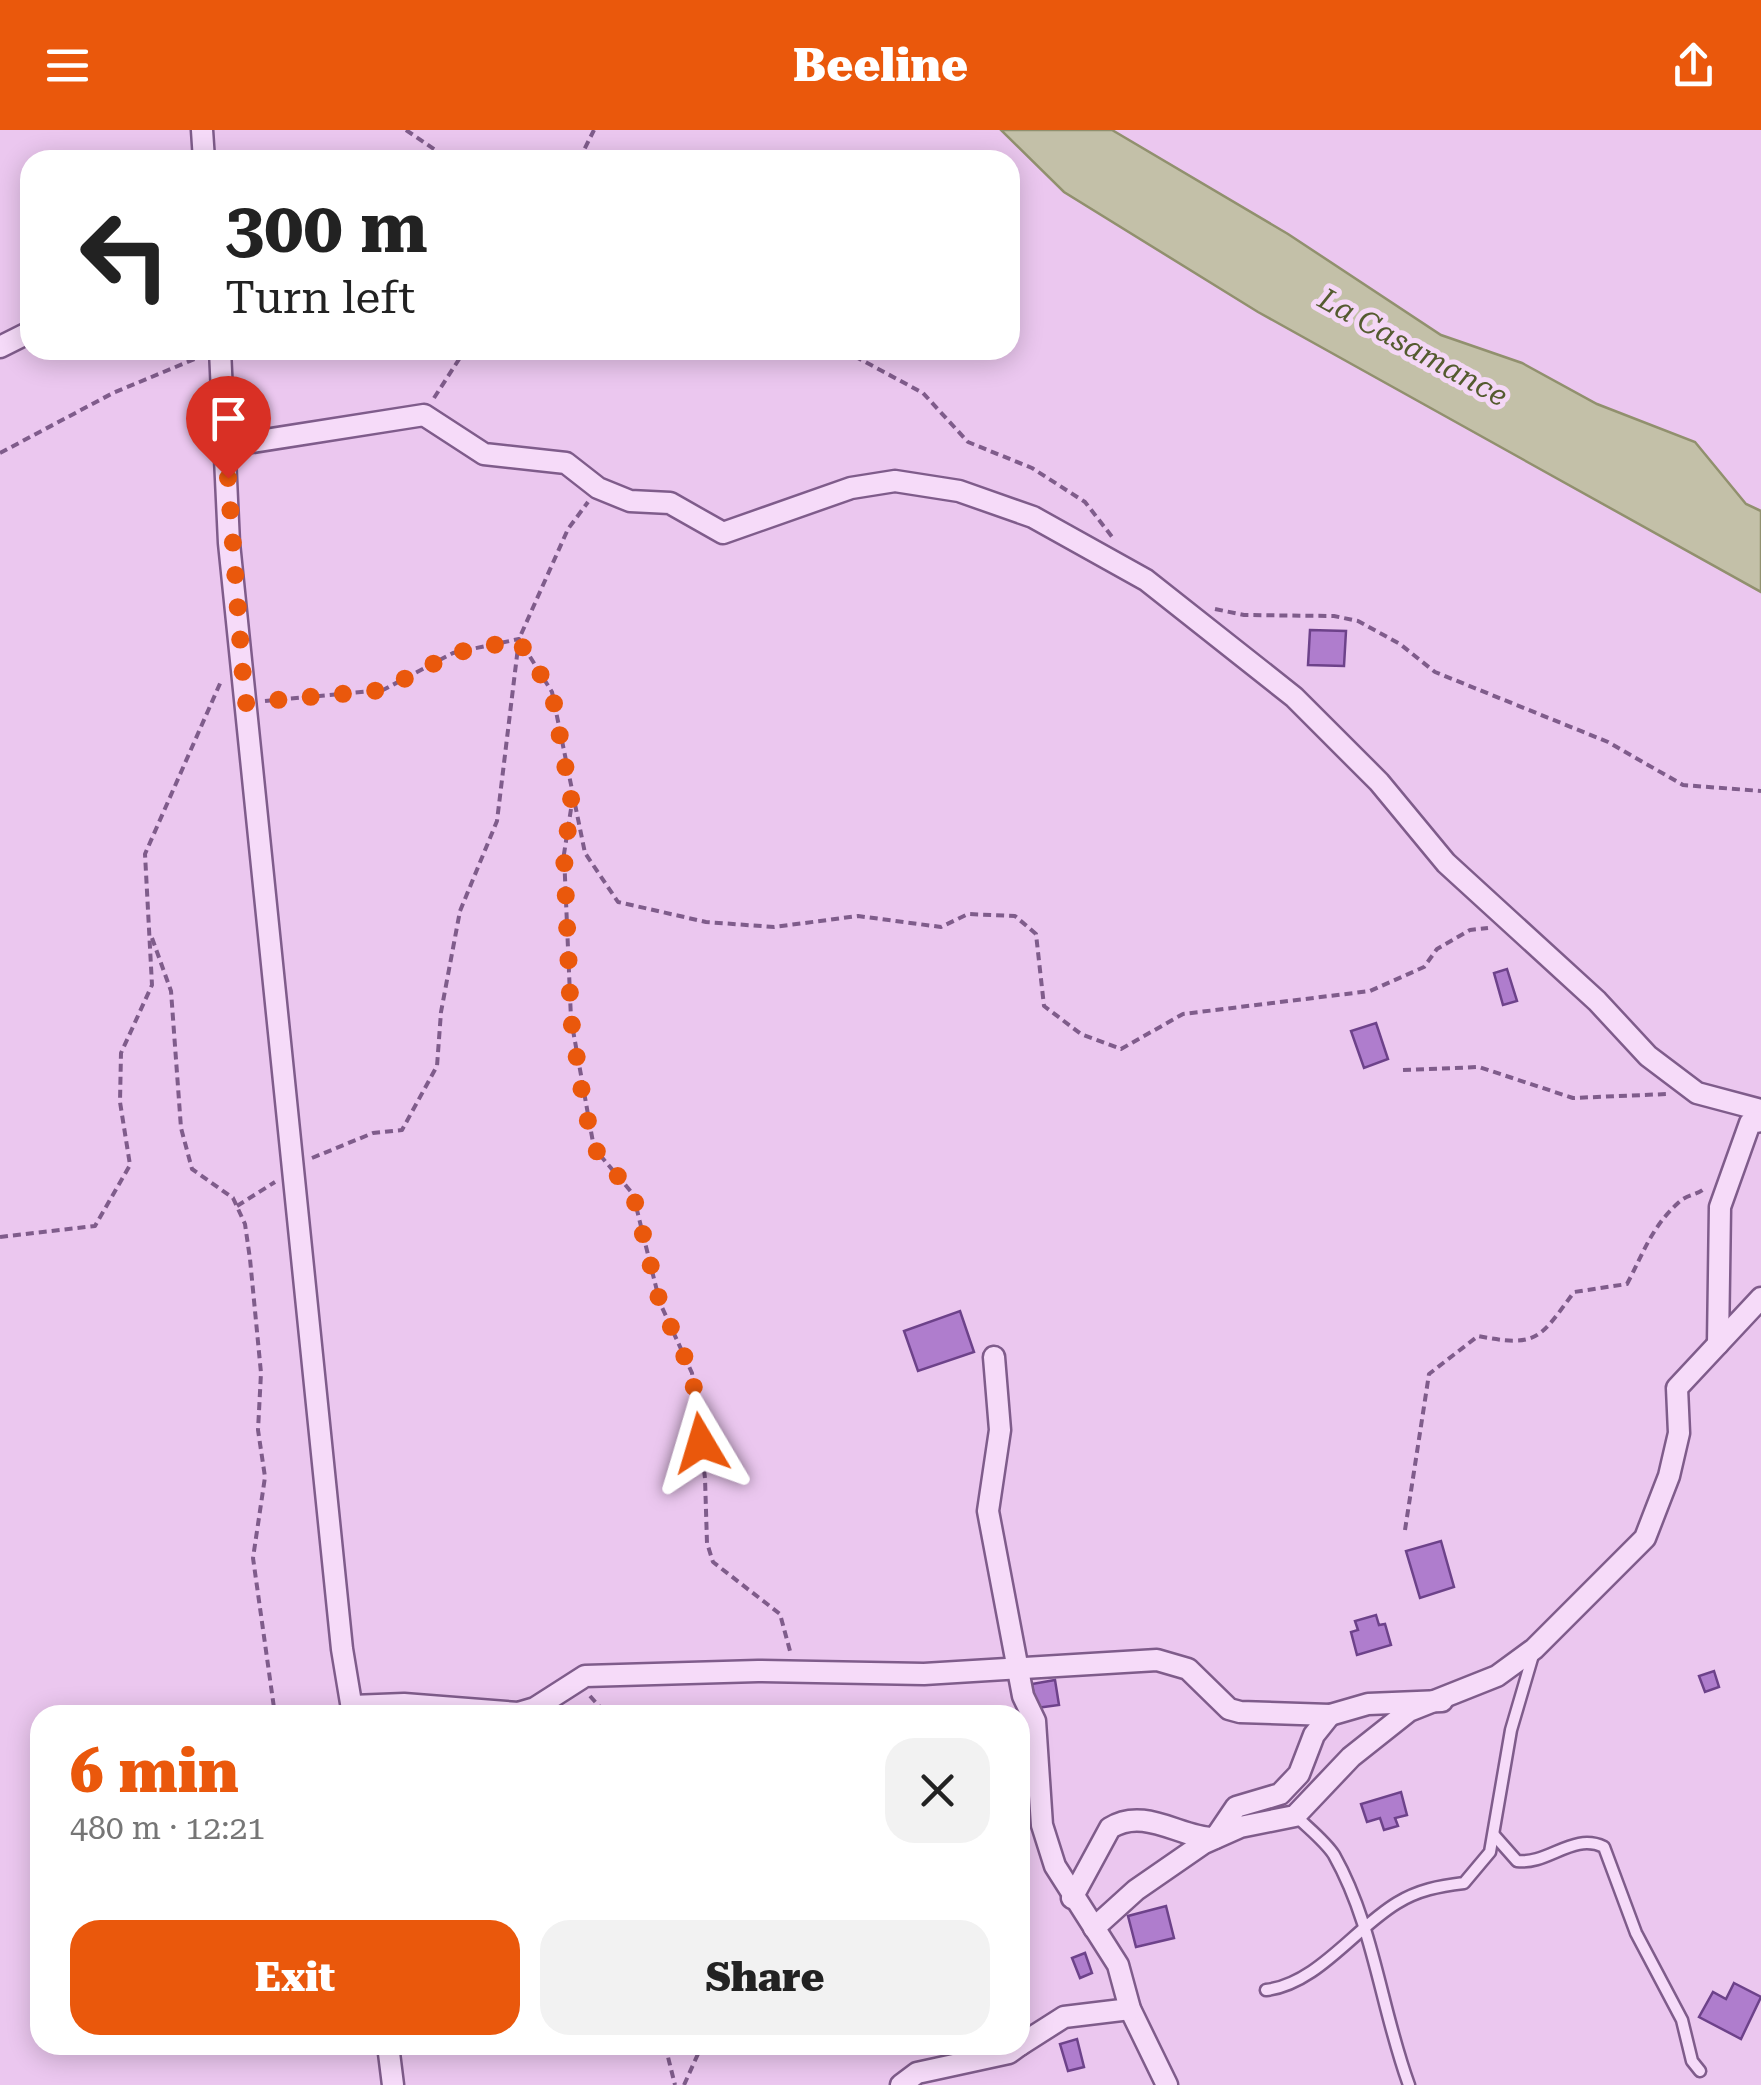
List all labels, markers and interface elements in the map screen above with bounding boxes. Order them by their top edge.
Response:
icon: menu [40,38,95,93]
icon: share [1666,38,1721,93]
text: Beeline [793,39,968,92]
text: 300 m [225,187,428,269]
icon: left [60,190,190,320]
text: Turn left [225,271,415,324]
water label: La Casamance [1312,280,1513,413]
pin [186,376,271,479]
icon: arrive [201,391,256,446]
position arrow [649,1391,753,1495]
text: 6 min [70,1736,239,1807]
button: close [885,1738,990,1843]
text: 480 m · 12:21 [70,1809,265,1847]
button: Exit [70,1920,520,2035]
button: Share [540,1920,990,2035]

